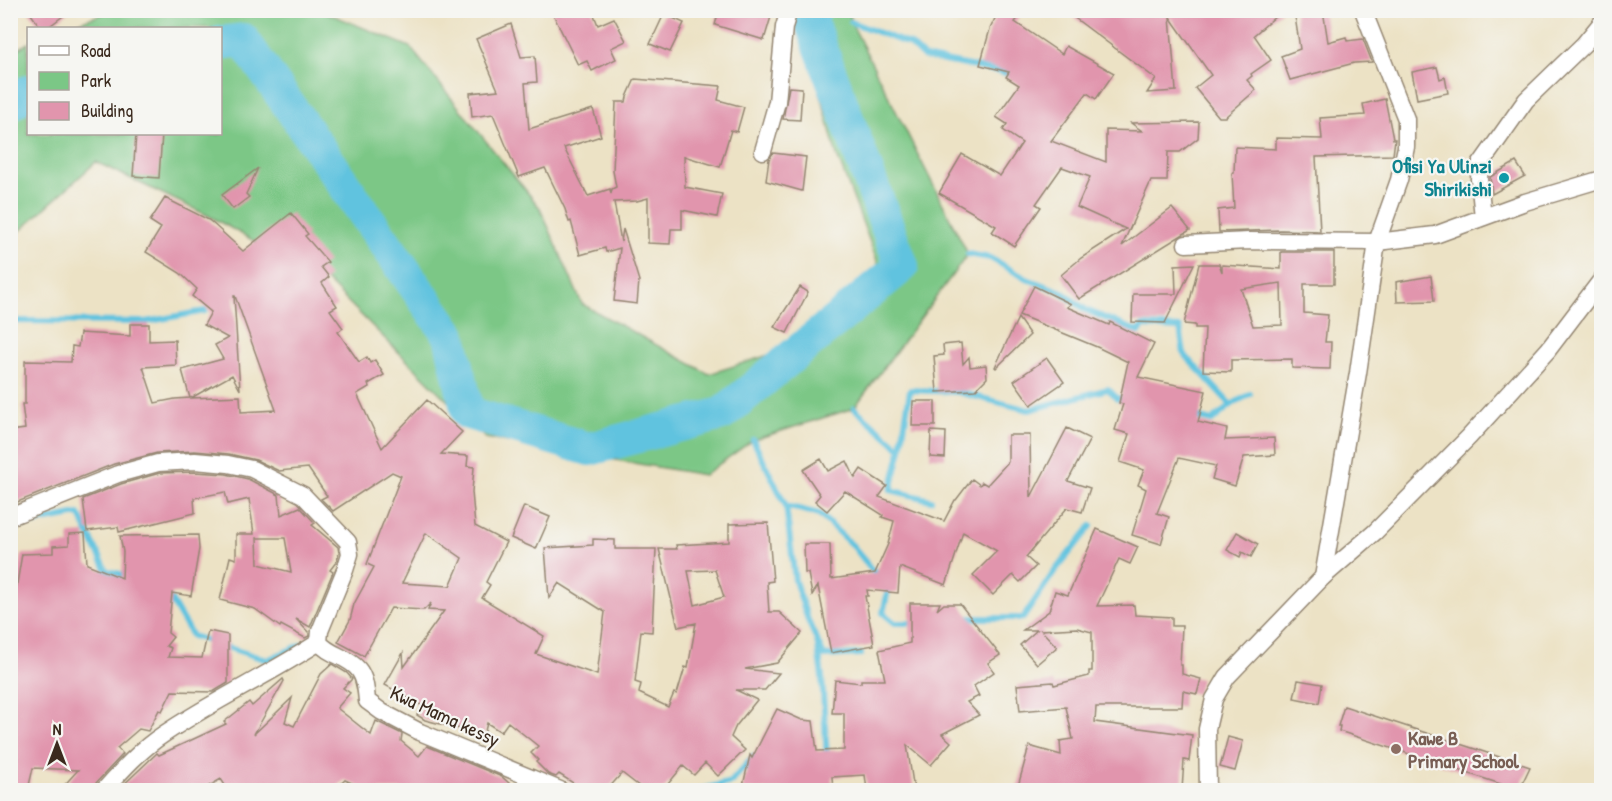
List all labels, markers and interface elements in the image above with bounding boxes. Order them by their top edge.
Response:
legend [27,27,222,135]
text: Road [81,38,111,63]
text: Park [81,68,112,93]
text: Building [81,98,133,123]
place label: Ofisi Ya Ulinzi Shirikishi [1392,152,1492,202]
marker: Ofisi Ya Ulinzi Shirikishi [1497,171,1511,185]
street label: Kwa Mama kessy [386,678,504,753]
north arrow [27,714,87,774]
text: N [53,718,62,740]
place label: Kawe B Primary School [1408,724,1519,775]
marker: Kawe B Primary School [1389,742,1403,756]

